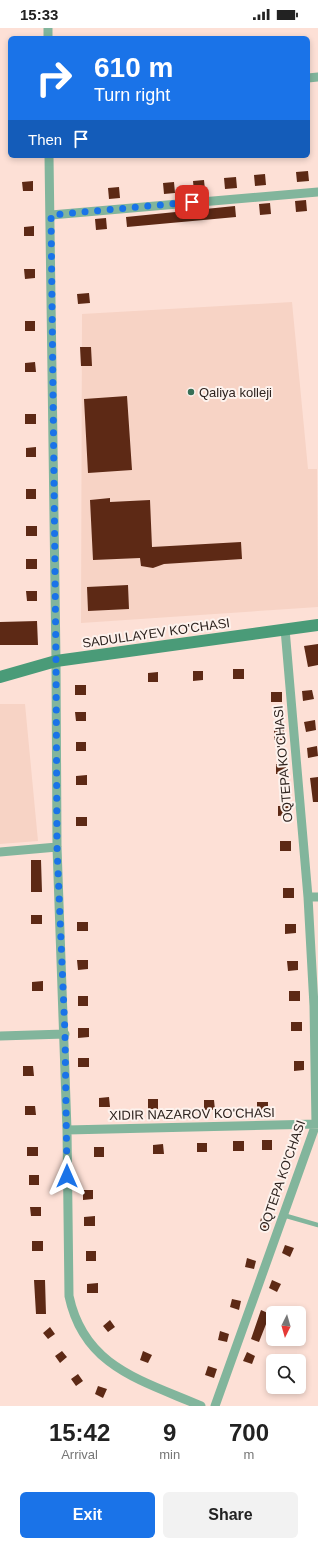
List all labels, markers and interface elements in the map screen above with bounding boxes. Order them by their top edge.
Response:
text: 15:33 [20,6,58,23]
icon: right [28,52,80,104]
text: 610 m [94,52,173,83]
text: Turn right [94,85,170,105]
icon: arrive [70,128,92,150]
text: Then [28,131,62,148]
pin [175,185,209,219]
icon: arrive [181,191,203,213]
place label: Qaliya kolleji [199,385,272,400]
marker: Qaliya kolleji [186,387,196,397]
street label: SADULLAYEV KO'CHASI [81,615,231,651]
street label: OQTEPA KO'CHASI [270,705,296,823]
street label: XIDIR NAZAROV KO'CHASI [109,1105,275,1123]
street label: OQTEPA KO'CHASI [256,1118,308,1234]
position arrow [46,1155,88,1197]
north arrow [266,1306,306,1346]
map controls [266,1306,306,1394]
button: search [266,1354,306,1394]
text: 15:42 [49,1419,110,1446]
text: 9 [163,1419,176,1446]
text: 700 [229,1419,269,1446]
text: Arrival [61,1447,98,1462]
text: min [159,1447,180,1462]
text: m [244,1447,254,1462]
button: Exit [20,1492,155,1538]
button: Share [163,1492,298,1538]

